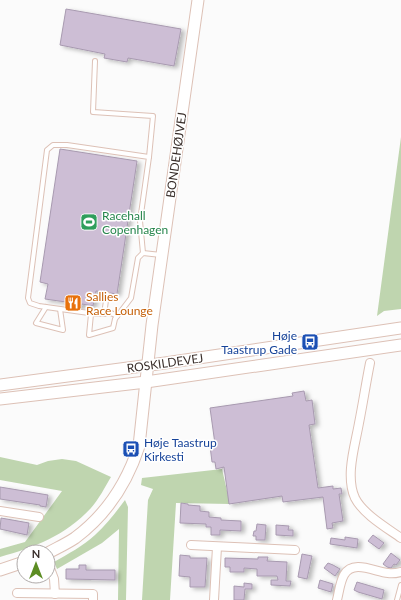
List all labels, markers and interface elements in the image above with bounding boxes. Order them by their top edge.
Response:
street label: BONDEHØJVEJ [163,111,189,199]
place label: Racehall Copenhagen [102,208,168,237]
sports icon: Racehall Copenhagen [79,212,99,232]
place label: Sallies Race Lounge [86,289,153,318]
restaurant icon: Sallies Race Lounge [63,293,83,313]
place label: Høje Taastrup Gade [221,328,297,357]
bus stop icon: Høje Taastrup Gade [300,332,320,352]
street label: ROSKILDEVEJ [126,350,204,376]
place label: Høje Taastrup Kirkesti [144,435,217,464]
bus stop icon: Høje Taastrup Kirkesti [121,439,141,459]
north arrow [16,544,56,584]
text: N [32,547,40,560]

